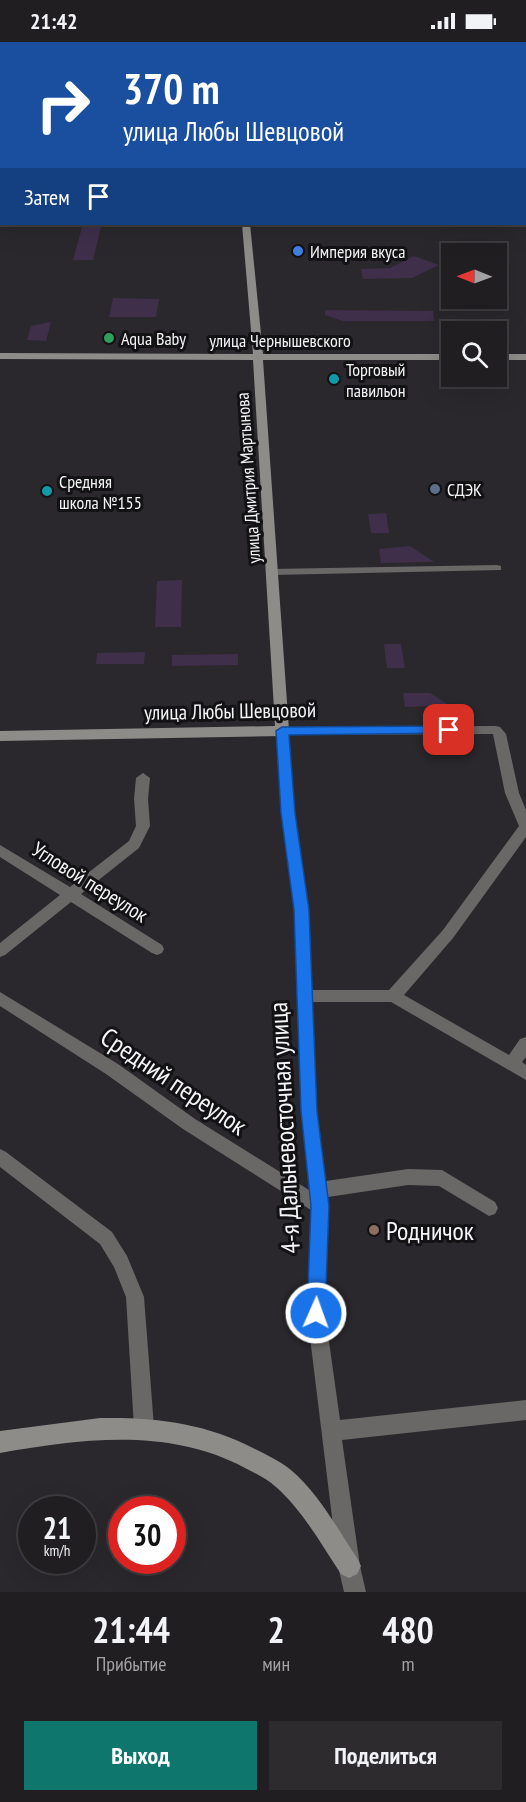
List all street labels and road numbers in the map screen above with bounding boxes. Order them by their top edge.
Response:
street label: улица Чернышевского [209,329,351,352]
street label: улица Дмитрия Мартынова [231,392,265,564]
street label: улица Любы Шевцовой [144,696,316,726]
street label: Угловой переулок [27,836,153,928]
street label: 4-я Дальневосточная улица [261,1001,307,1255]
street label: Средний переулок [95,1020,253,1142]

